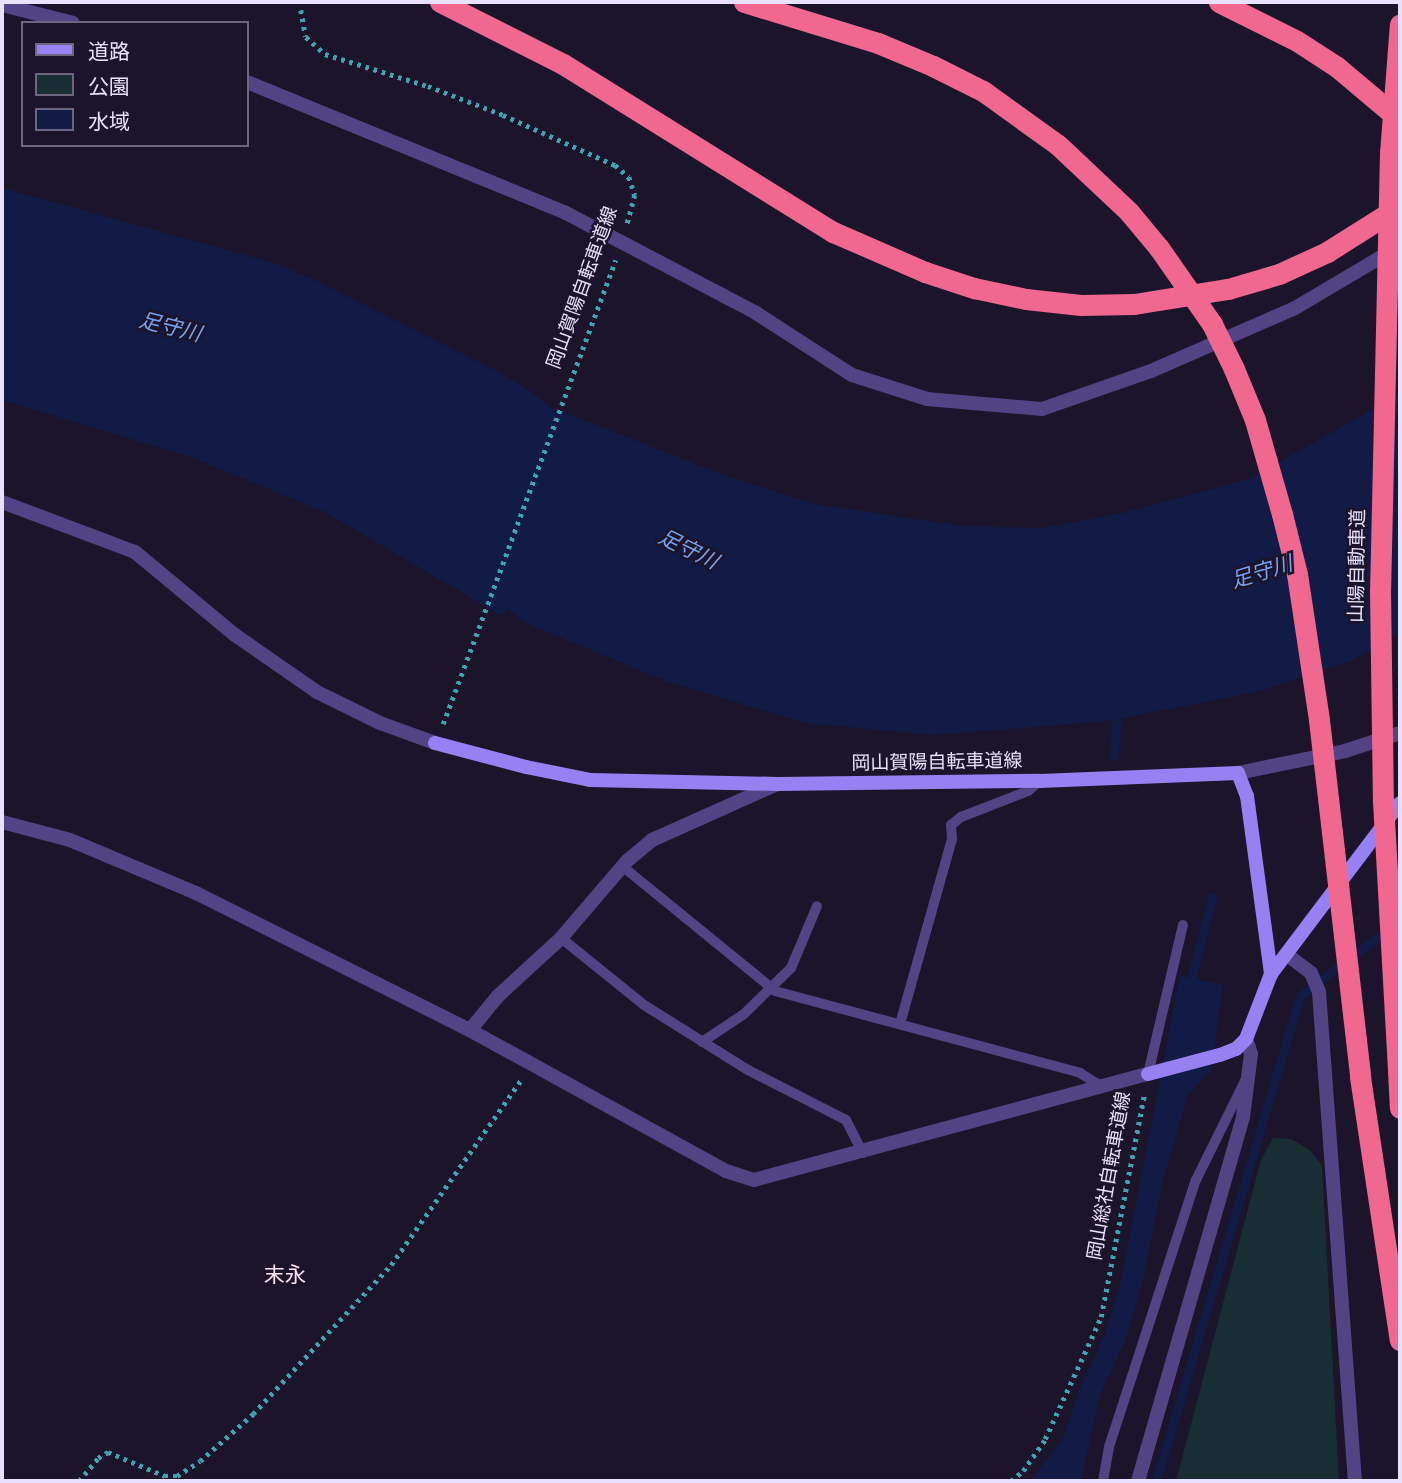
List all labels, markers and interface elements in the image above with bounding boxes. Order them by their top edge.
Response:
legend [21,21,248,147]
text: 道路 [88,40,130,65]
text: 公園 [88,75,130,100]
text: 水域 [88,110,130,135]
street label: 岡山賀陽自転車道線 [543,204,623,372]
water label: 足守川 [136,308,204,348]
street label: 山陽自動車道 [1346,509,1370,623]
water label: 足守川 [654,525,722,575]
water label: 足守川 [1228,552,1296,594]
street label: 岡山賀陽自転車道線 [851,750,1023,776]
street label: 岡山総社自転車道線 [1084,1090,1136,1262]
district label: 末永 [264,1263,306,1289]

